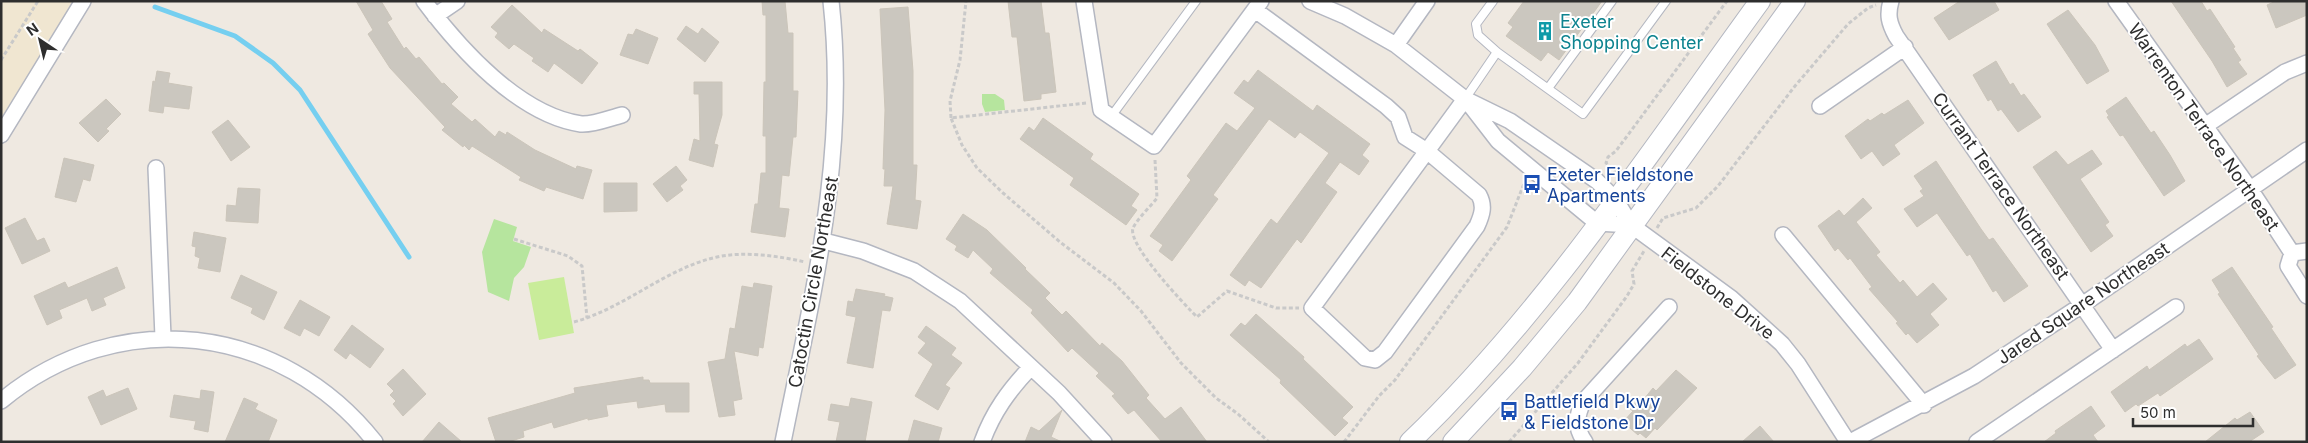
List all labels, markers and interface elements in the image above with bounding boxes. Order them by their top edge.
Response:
place label: Exeter Shopping Center [1560,11,1704,53]
north arrow [15,15,65,65]
text: N [23,19,42,39]
street label: Warrenton Terrace Northeast [2124,19,2284,235]
building icon: Exeter Shopping Center [1534,20,1556,42]
street label: Currant Terrace Northeast [1928,88,2074,284]
place label: Exeter Fieldstone Apartments [1547,164,1694,206]
bus stop icon: Exeter Fieldstone Apartments [1521,173,1543,195]
street label: Catoctin Circle Northeast [784,175,842,389]
street label: Jared Square Northeast [1993,238,2173,368]
street label: Fieldstone Drive [1657,242,1779,344]
place label: Battlefield Pkwy & Fieldstone Dr [1524,391,1660,433]
scale bar [2133,396,2253,428]
bus stop icon: Battlefield Pkwy & Fieldstone Dr [1498,400,1520,422]
text: 50 m [2140,403,2176,422]

